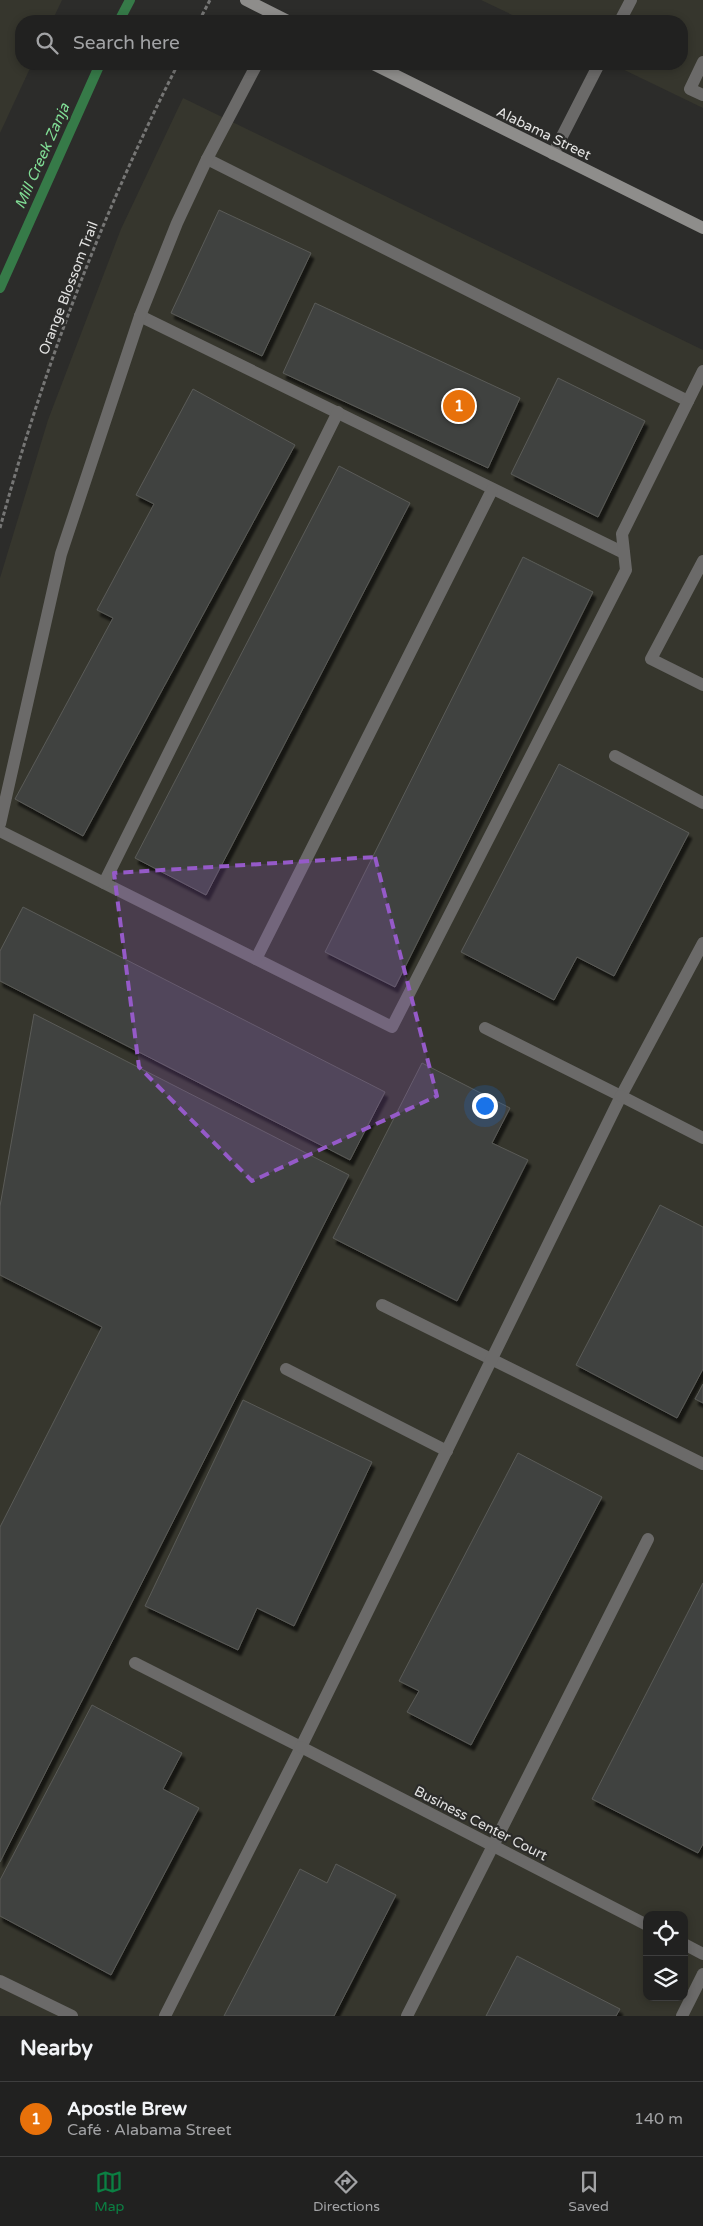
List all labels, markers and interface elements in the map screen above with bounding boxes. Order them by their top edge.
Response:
search box [15,15,688,70]
icon: search [33,29,61,57]
text: Search here [73,32,180,54]
water label: Mill Creek Zanja [11,100,74,212]
street label: Alabama Street [494,103,594,164]
street label: Orange Blossom Trail [35,219,102,357]
pin: 1 [443,387,475,425]
your location [472,1093,498,1119]
street label: Business Center Court [411,1782,551,1865]
map controls [643,1911,688,2001]
button: locate [643,1911,688,1956]
button: layers [643,1956,688,2001]
text: Nearby [20,2036,93,2061]
text: Apostle Brew [67,2098,187,2120]
text: 1 [31,2109,41,2129]
text: 140 m [634,2109,683,2129]
text: Café · Alabama Street [67,2120,232,2140]
tab: Map [94,2168,124,2215]
tab: Directions [313,2168,380,2215]
tab: Saved [568,2168,609,2215]

